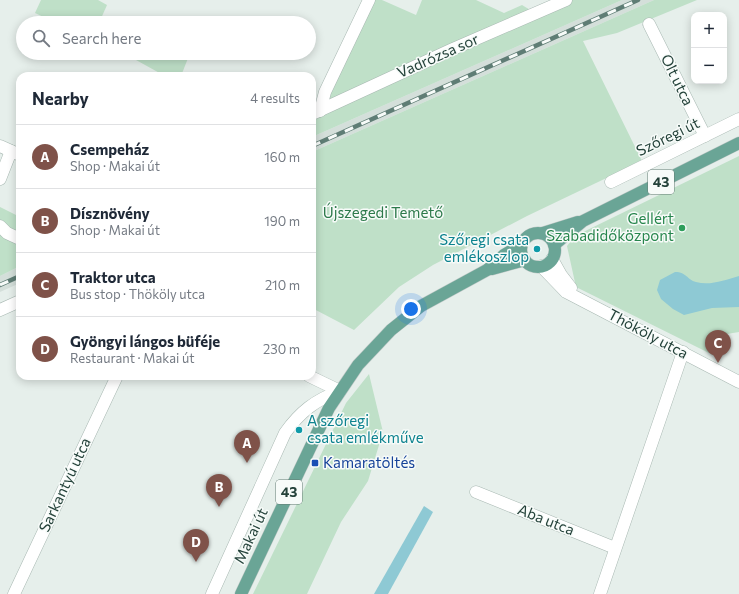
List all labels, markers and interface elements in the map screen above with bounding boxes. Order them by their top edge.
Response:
map controls [691,12,727,84]
button: + [691,12,727,48]
search box [16,16,316,60]
icon: search [30,27,52,49]
text: Search here [62,29,141,47]
street label: Vadrózsa sor [394,29,481,81]
button: − [691,48,727,84]
street label: Olt utca [658,51,698,108]
text: Nearby [32,88,89,109]
text: 4 results [250,90,300,106]
street label: Szőregi út [633,113,702,159]
text: Csempeház [70,140,149,158]
text: A [40,149,50,165]
text: 160 m [264,149,300,165]
text: Shop · Makai út [70,158,160,174]
road number: 43 [648,170,674,194]
park label: Újszegedi Temető [323,202,443,221]
text: Dísznövény [70,204,150,222]
place label: Gellért Szabadidőközpont [546,209,674,244]
text: B [41,213,49,229]
text: 190 m [264,213,300,229]
text: Shop · Makai út [70,222,160,238]
marker: Gellért Szabadidőközpont [677,223,687,233]
place label: Szőregi csata emlékoszlop [439,230,529,265]
marker: Szőregi csata emlékoszlop [532,244,542,254]
text: Traktor utca [70,268,156,286]
text: C [41,277,49,293]
text: 210 m [265,277,300,293]
text: Bus stop · Thököly utca [70,286,205,302]
your location [401,299,421,319]
street label: Thököly utca [605,304,692,362]
pin: C [705,330,731,363]
text: Gyöngyi lángos büféje [70,332,220,350]
text: D [40,341,50,357]
text: 230 m [263,341,300,357]
text: Restaurant · Makai út [70,350,194,366]
place label: A szőregi csata emlékműve [307,411,424,446]
marker: A szőregi csata emlékműve [294,425,304,435]
pin: A [234,430,260,463]
street label: Sarkantyú utca [34,435,94,535]
place label: Kamaratöltés [323,453,415,471]
marker: Kamaratöltés [310,458,320,468]
pin: B [206,474,232,507]
road number: 43 [276,480,302,504]
street label: Aba utca [515,500,577,539]
street label: Makai út [229,505,271,566]
pin: D [183,529,209,562]

